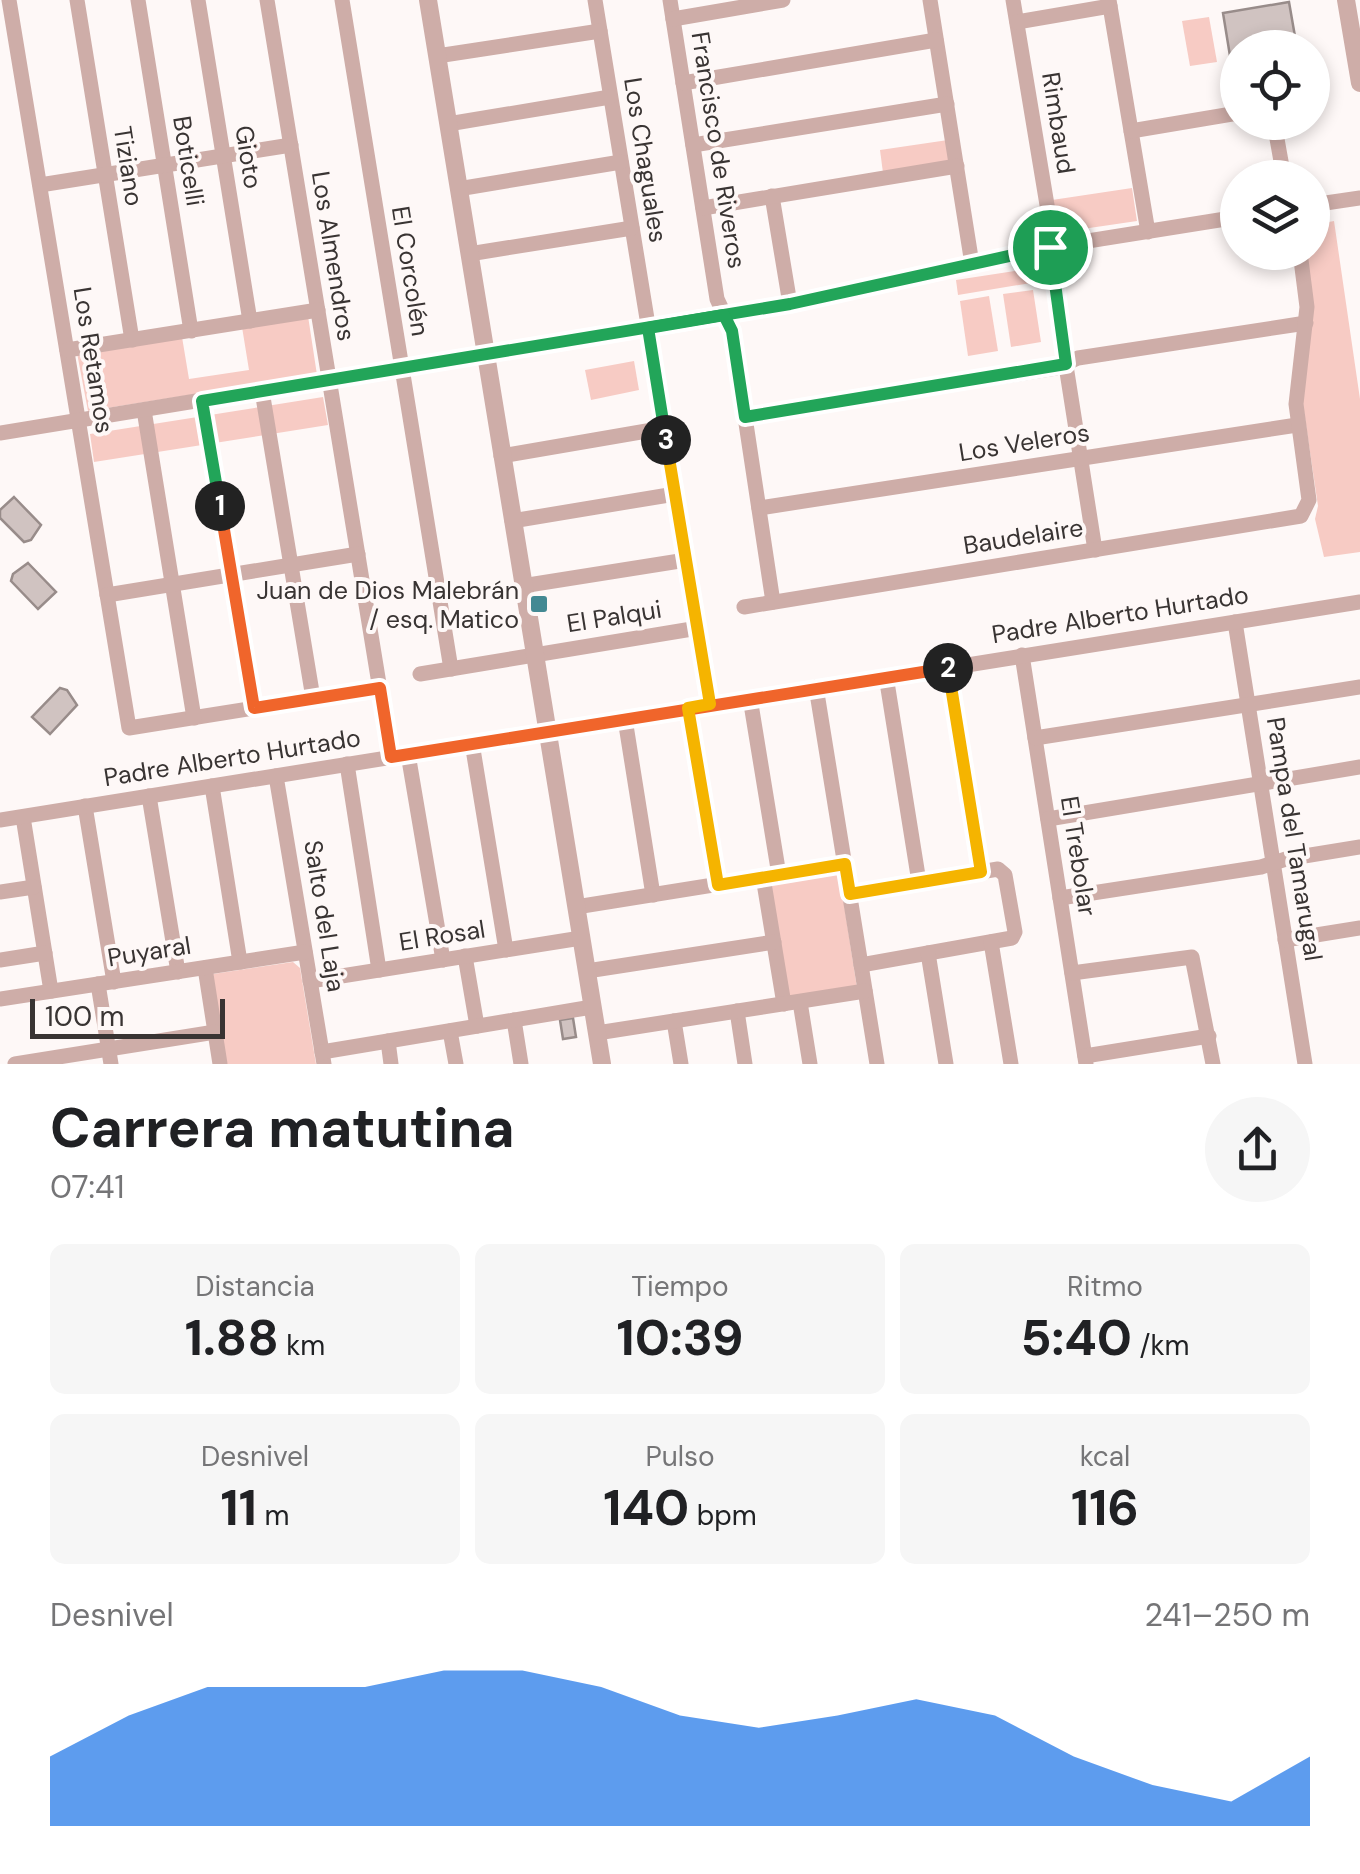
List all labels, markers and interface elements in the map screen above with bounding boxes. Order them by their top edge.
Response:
street label: Francisco de Riveros [683,29,754,271]
map controls [1220,30,1330,270]
button: locate [1220,30,1330,140]
street label: Rimbaud [1034,70,1083,176]
street label: Los Chaguales [616,75,675,245]
street label: Boticelli [165,114,212,209]
street label: Gioto [227,123,270,191]
street label: Tiziano [106,124,151,208]
button: layers [1220,160,1330,270]
street label: Los Almendros [304,169,363,343]
street label: El Corcolén [384,204,437,338]
pin [1008,205,1093,290]
icon: arrive [1023,220,1078,275]
street label: Los Retamos [66,285,121,436]
pin: 3 [641,415,691,465]
street label: Los Veleros [956,416,1092,469]
text: 3 [658,421,674,458]
pin: 1 [195,481,245,531]
text: 1 [215,487,225,524]
street label: Baudelaire [961,511,1085,562]
place label: Juan de Dios Malebrán / esq. Matico [257,574,519,636]
street label: Padre Alberto Hurtado [989,578,1251,651]
marker: Juan de Dios Malebrán / esq. Matico [528,593,550,615]
street label: El Palqui [564,593,664,640]
pin: 2 [923,643,973,693]
text: 2 [940,649,956,686]
street label: Pampa del Tamarugal [1259,715,1330,963]
street label: Padre Alberto Hurtado [101,721,363,794]
street label: El Trebolar [1053,794,1104,918]
street label: Salto del Laja [296,838,353,994]
street label: El Rosal [397,912,488,959]
street label: Puyaral [105,929,193,974]
scale bar [30,994,225,1038]
text: 100 m [45,998,124,1035]
text: Carrera matutina [50,1092,515,1164]
button: share [1205,1097,1310,1202]
text: 07:41 [50,1166,124,1208]
text: Distancia [195,1268,315,1305]
text: Tiempo [631,1268,729,1305]
text: Ritmo [1067,1268,1143,1305]
text: 1.88 [185,1305,279,1371]
text: 10:39 [617,1305,743,1371]
text: 5:40 [1021,1305,1132,1371]
text: km [279,1327,325,1364]
text: /km [1132,1327,1189,1364]
text: Desnivel [201,1438,309,1475]
text: Pulso [645,1438,715,1475]
text: kcal [1080,1438,1130,1475]
text: 11 [221,1475,257,1541]
text: 140 [603,1475,689,1541]
text: 116 [1071,1475,1139,1541]
text: m [257,1497,289,1534]
text: bpm [689,1497,757,1534]
text: Desnivel [50,1594,174,1636]
text: 241–250 m [1144,1594,1310,1636]

